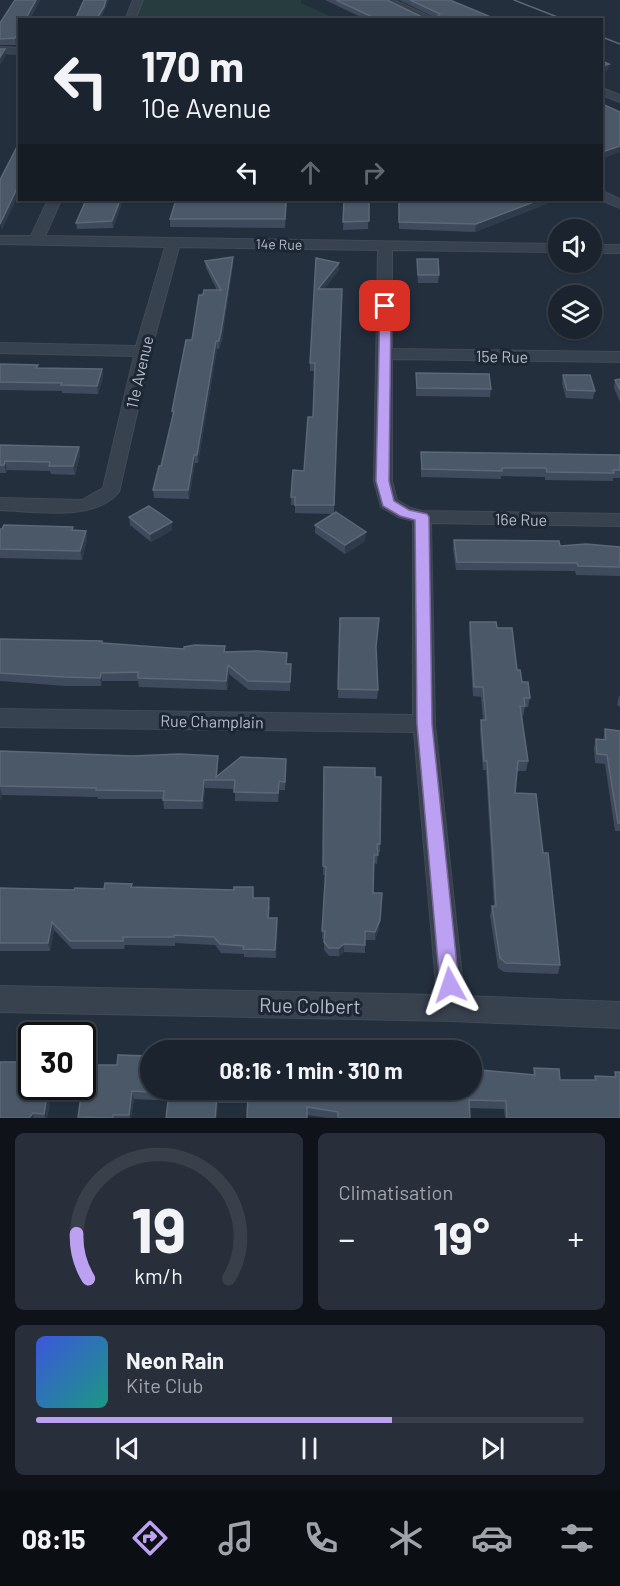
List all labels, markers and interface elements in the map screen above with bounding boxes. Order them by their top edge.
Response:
text: 170 m [141,40,244,90]
icon: left [42,42,120,120]
text: 10e Avenue [141,91,271,123]
icon: left [231,156,264,189]
icon: ahead [294,156,327,189]
icon: right [357,156,390,189]
map controls [548,219,602,339]
button: sound [548,219,602,273]
street label: 14e Rue [256,235,302,253]
pin [359,280,410,331]
button: layers [548,285,602,339]
icon: arrive [368,289,401,322]
street label: 11e Avenue [121,334,157,410]
street label: 15e Rue [476,346,528,366]
street label: 16e Rue [495,509,547,529]
street label: Rue Champlain [160,711,264,731]
position arrow [418,953,482,1017]
street label: Rue Colbert [259,992,361,1018]
speed limit sign: 30 [18,1022,96,1100]
text: 08:16 · 1 min · 310 m [219,1057,403,1083]
text: Climatisation [339,1180,453,1204]
text: 19 [131,1191,186,1265]
text: 19° [433,1210,490,1264]
text: − [339,1218,355,1258]
text: + [568,1218,584,1258]
text: km/h [134,1263,183,1288]
text: Neon Rain [126,1347,224,1373]
text: Kite Club [126,1373,203,1397]
icon: previous [111,1432,144,1465]
icon: pause [293,1432,326,1465]
icon: next [476,1432,509,1465]
icon: directions [129,1517,171,1559]
icon: music [215,1517,257,1559]
icon: phone [300,1517,342,1559]
icon: climate [385,1517,427,1559]
icon: car [471,1517,513,1559]
icon: filters [556,1517,598,1559]
text: 08:15 [22,1522,86,1554]

